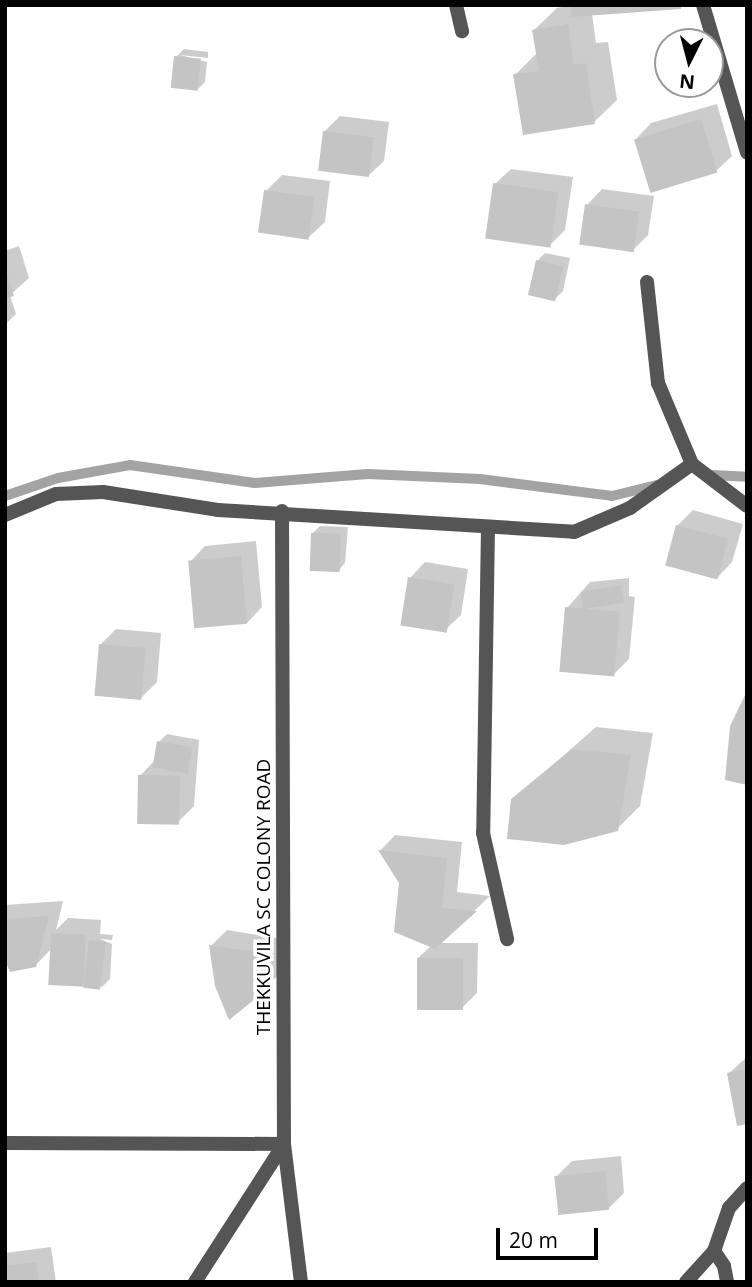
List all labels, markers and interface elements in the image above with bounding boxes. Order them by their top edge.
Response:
north arrow [654,28,724,98]
text: N [678,68,696,96]
street label: THEKKUVILA SC COLONY ROAD [253,759,275,1035]
scale bar [500,1214,602,1258]
text: 20 m [509,1226,558,1254]

